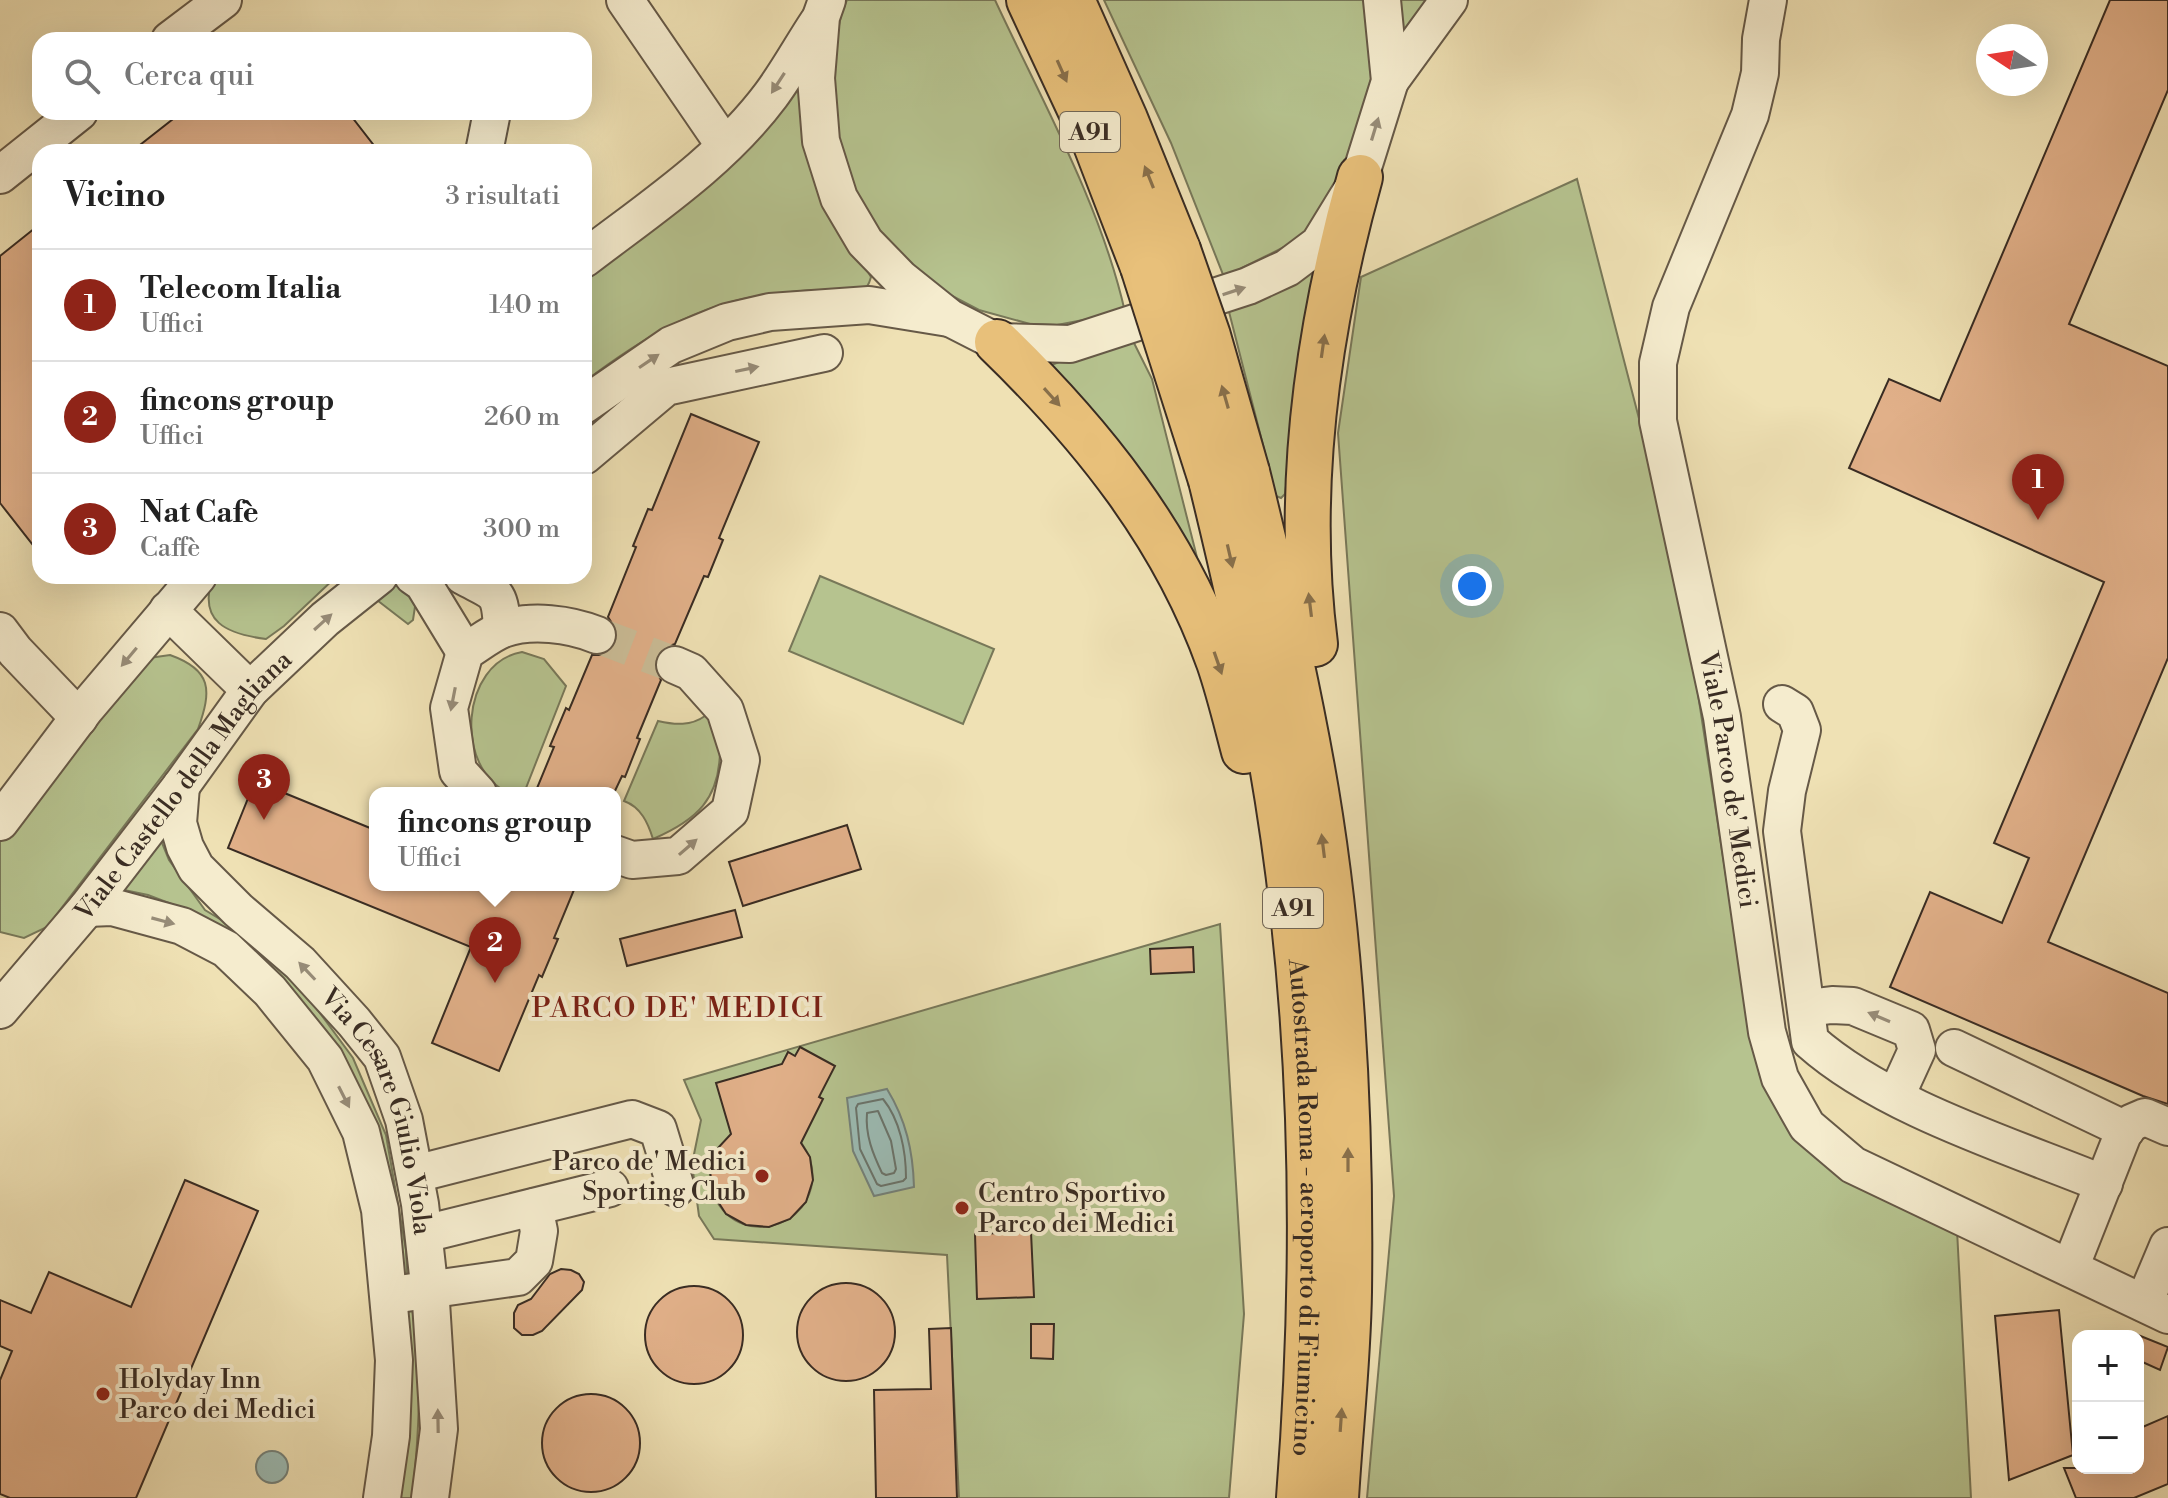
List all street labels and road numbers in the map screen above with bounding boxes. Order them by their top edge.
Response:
road number: A91 [1060,112,1120,152]
street label: Viale Castello della Magliana [68,643,299,929]
street label: Viale Parco de' Medici [1691,648,1764,910]
road number: A91 [1263,888,1323,928]
street label: Autostrada Roma - aeroporto di Fiumicino [1281,956,1325,1457]
street label: Via Cesare Giulio Viola [313,981,438,1237]

